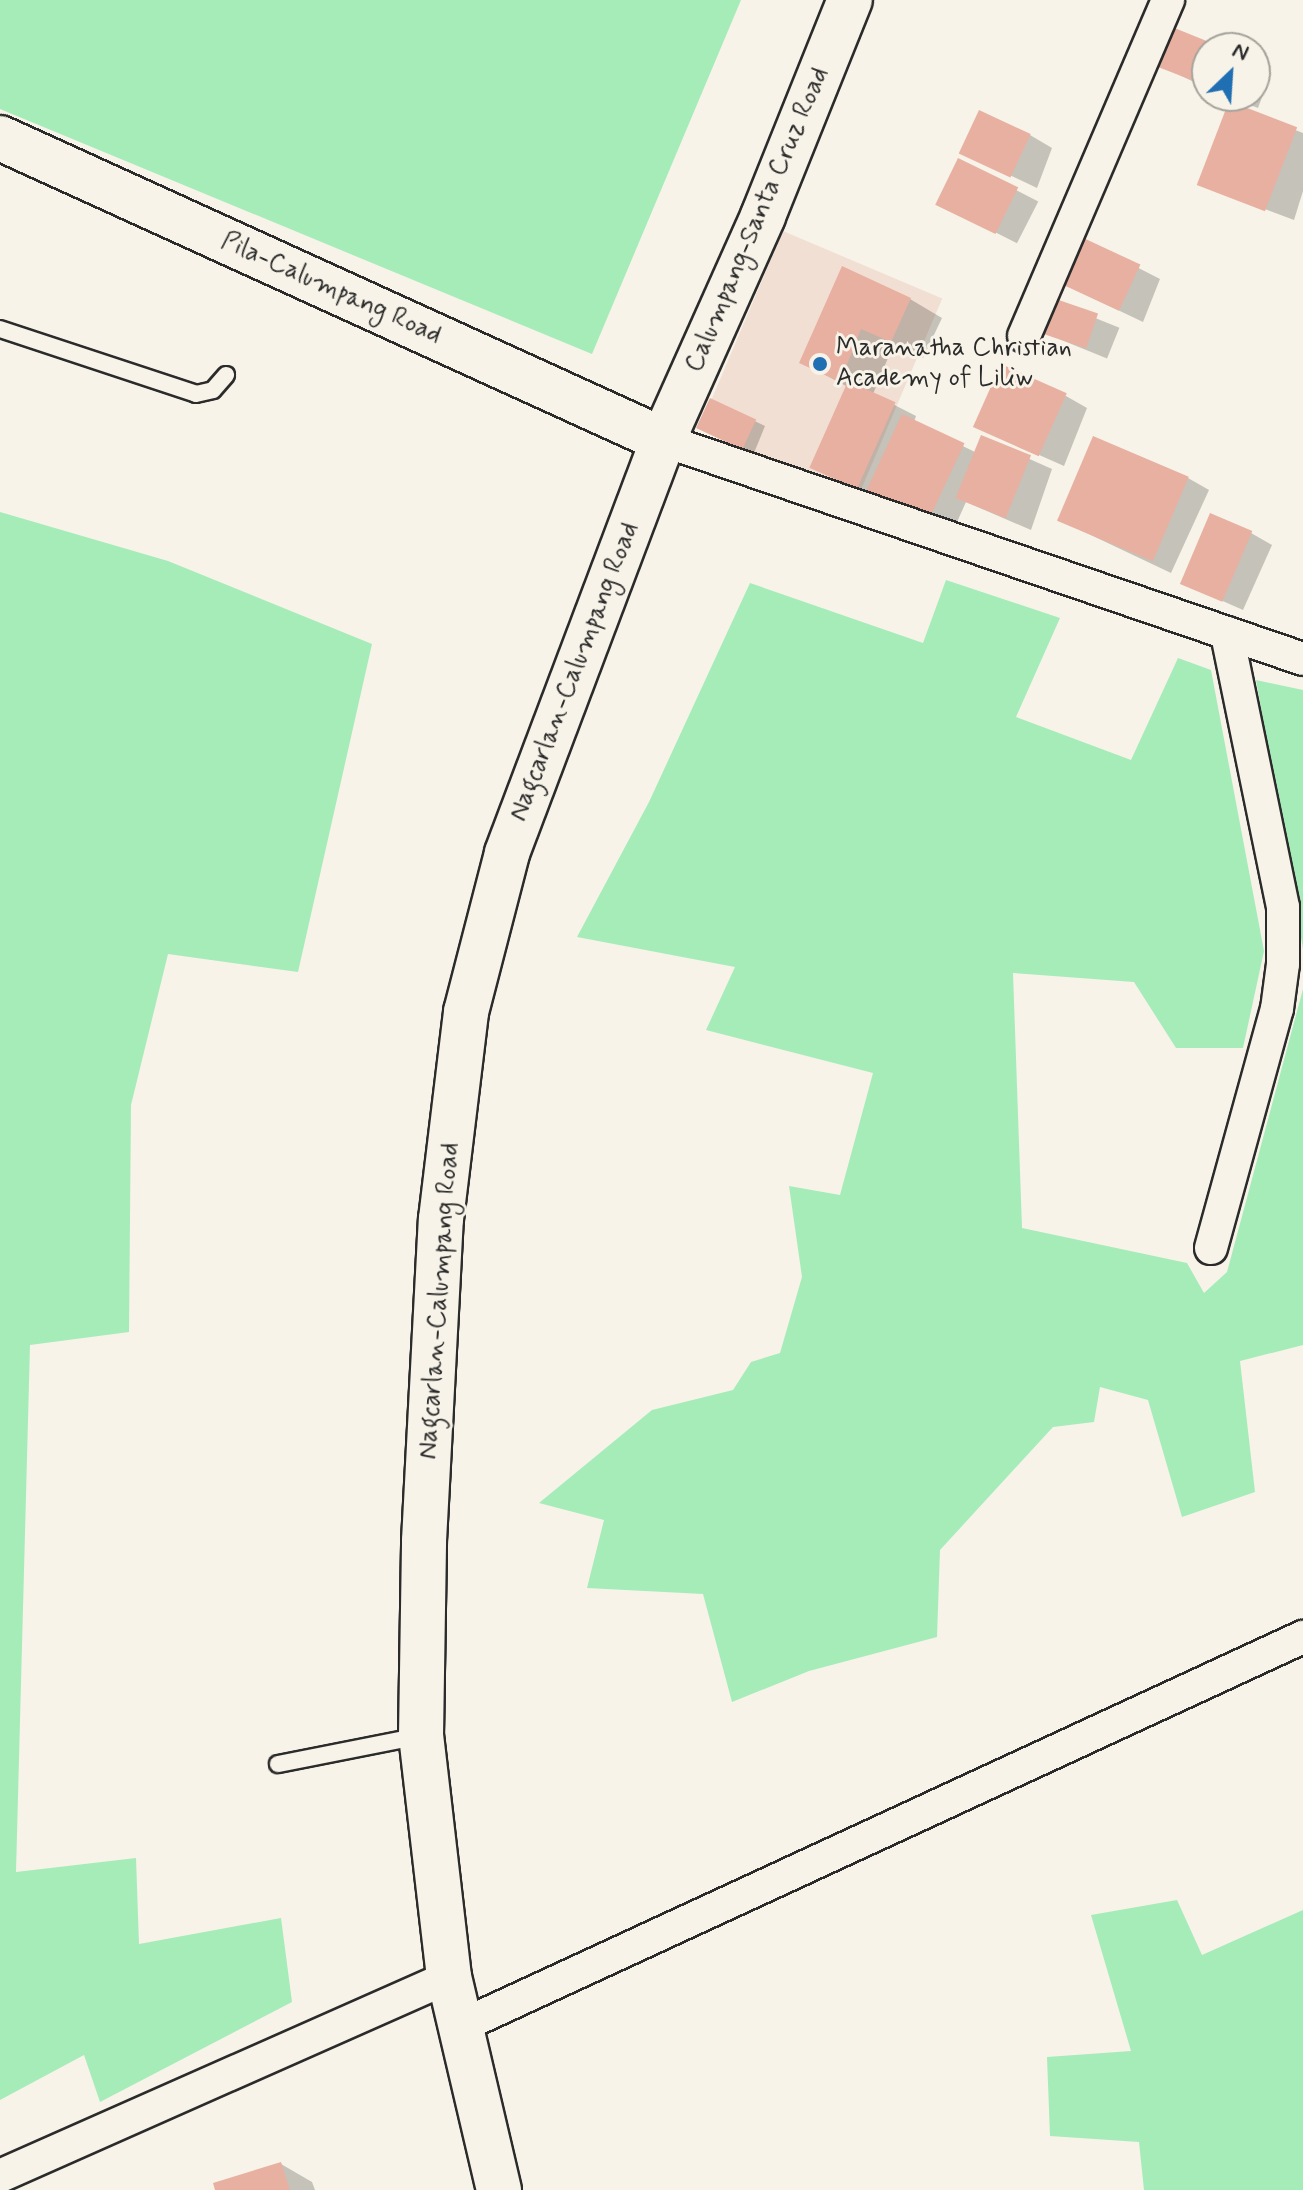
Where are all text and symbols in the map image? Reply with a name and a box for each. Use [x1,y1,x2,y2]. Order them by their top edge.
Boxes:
north arrow [1191,32,1271,112]
text: N [1228,36,1253,68]
street label: Calumpang-Santa Cruz Road [680,64,836,376]
street label: Pila-Calumpang Road [216,226,446,352]
place label: Maranatha Christian Academy of Liliw [836,333,1072,394]
marker: Maranatha Christian Academy of Liliw [811,355,829,373]
street label: Nagcarlan-Calumpang Road [504,518,646,826]
street label: Nagcarlan-Calumpang Road [413,1142,467,1460]

